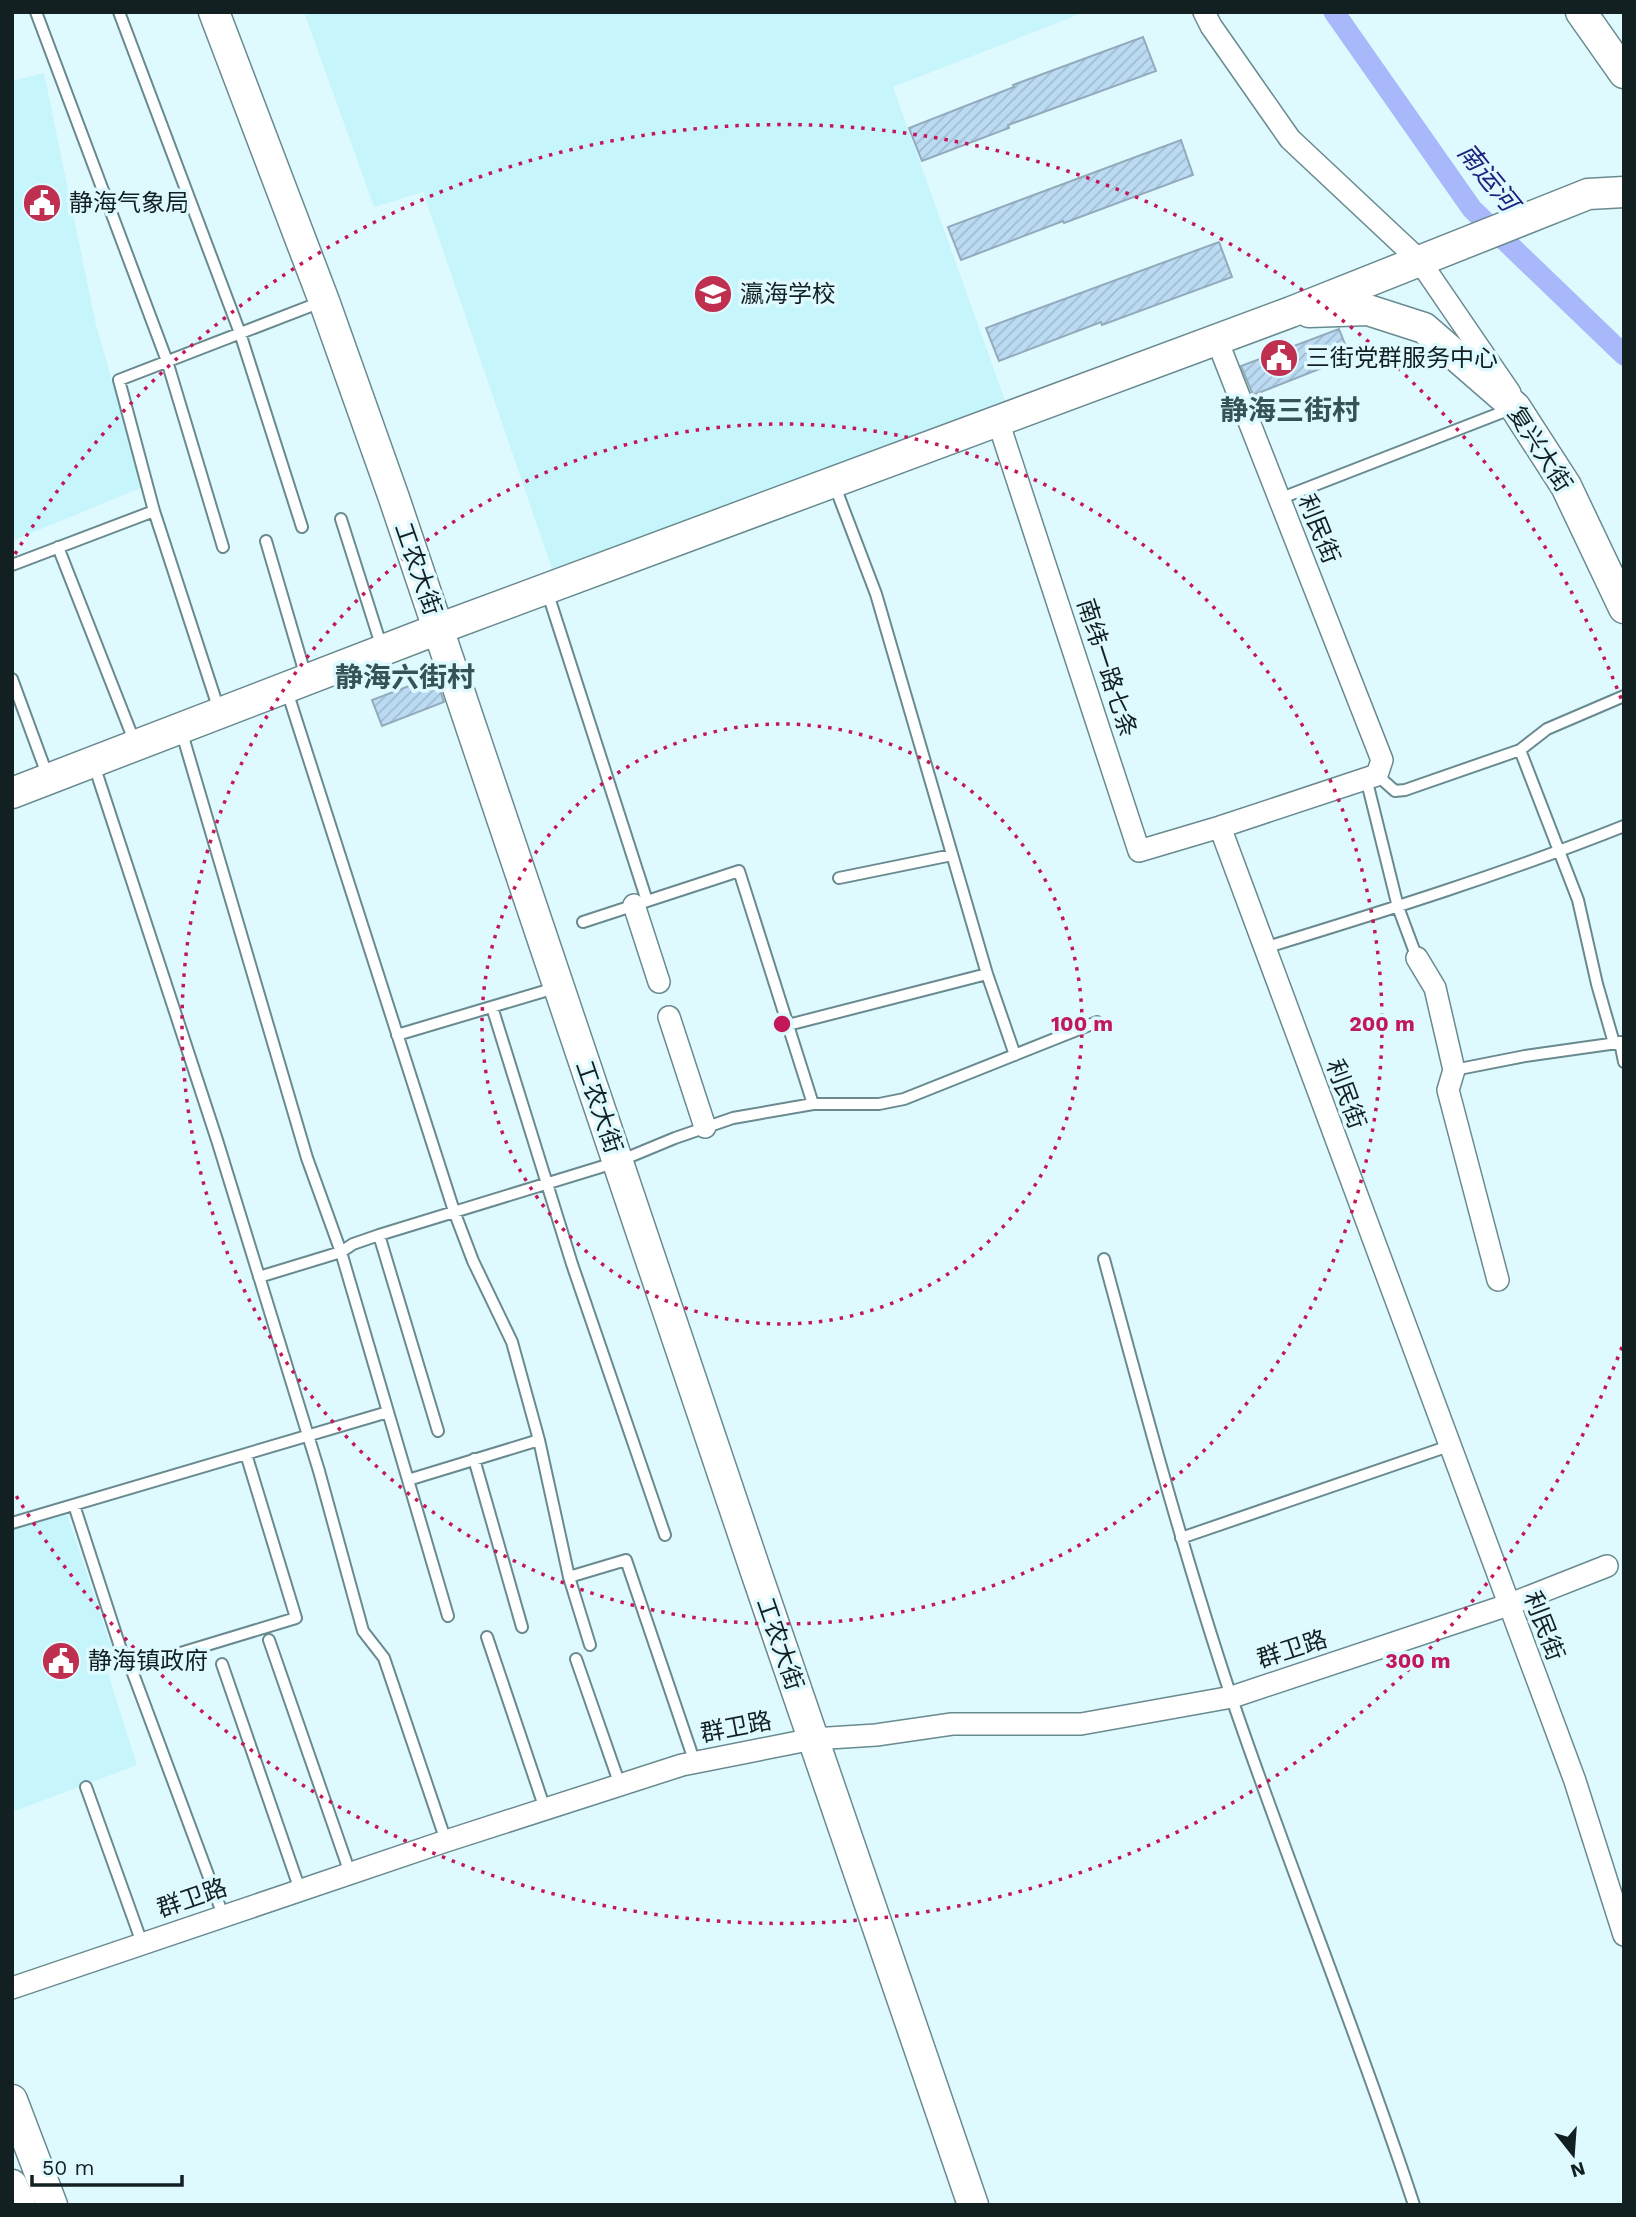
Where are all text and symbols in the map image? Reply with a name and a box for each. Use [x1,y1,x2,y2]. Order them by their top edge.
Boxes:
water label: 南运河 [1452,137,1527,221]
public building icon: 静海气象局 [21,182,63,224]
place label: 静海气象局 [69,189,189,217]
school or university icon: 瀛海学校 [692,273,734,315]
place label: 瀛海学校 [740,280,836,308]
public building icon: 三街党群服务中心 [1258,337,1300,379]
place label: 三街党群服务中心 [1306,344,1498,372]
district label: 静海三街村 [1220,394,1360,427]
street label: 复兴大街 [1502,401,1578,497]
street label: 利民街 [1293,490,1345,568]
street label: 工农大街 [389,519,447,619]
street label: 南纬一路七条 [1071,595,1143,741]
district label: 静海六街村 [335,661,475,694]
text: 100 m [1051,1011,1113,1036]
text: 200 m [1349,1011,1415,1036]
centre of rings [770,1012,794,1036]
street label: 利民街 [1321,1055,1371,1133]
street label: 工农大街 [570,1057,628,1157]
street label: 利民街 [1518,1587,1570,1665]
street label: 工农大街 [751,1594,809,1694]
street label: 群卫路 [1253,1625,1331,1673]
public building icon: 静海镇政府 [40,1640,82,1682]
place label: 静海镇政府 [88,1647,208,1675]
text: 300 m [1385,1648,1451,1673]
street label: 群卫路 [698,1706,774,1748]
street label: 群卫路 [153,1873,231,1923]
north arrow [1538,2119,1608,2189]
scale bar [32,2144,182,2188]
text: 50 m [42,2155,94,2180]
text: N [1568,2157,1588,2183]

